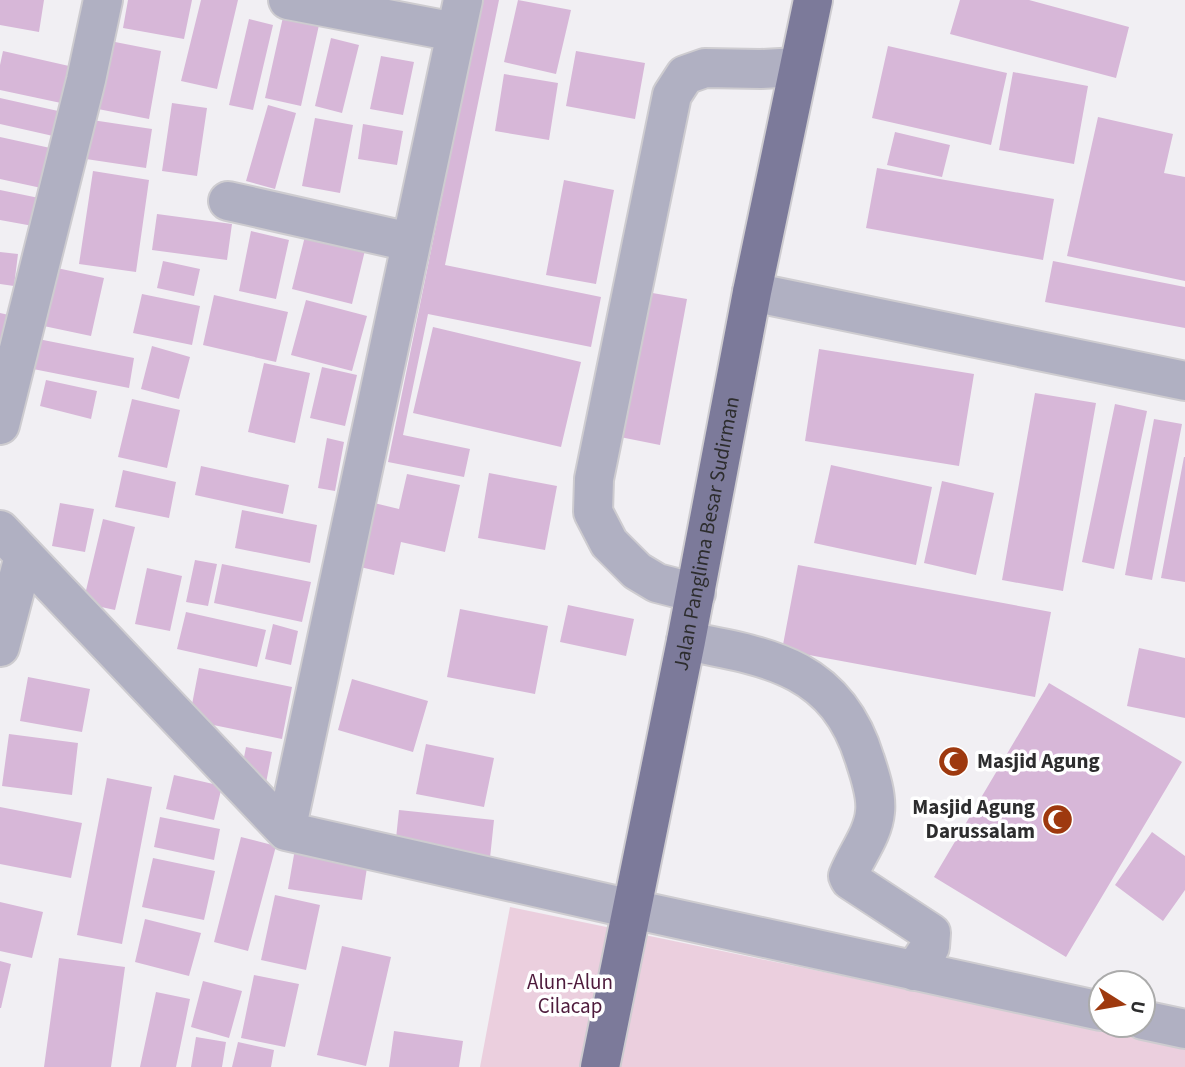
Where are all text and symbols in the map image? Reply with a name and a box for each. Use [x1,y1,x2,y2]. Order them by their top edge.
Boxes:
street label: Jalan Panglima Besar Sudirman [665,394,747,673]
mosque icon: Masjid Agung [937,744,971,778]
place label: Masjid Agung [977,746,1100,776]
place label: Masjid Agung Darussalam [912,792,1035,846]
mosque icon: Masjid Agung Darussalam [1041,802,1075,836]
park label: Alun-Alun Cilacap [527,967,613,1021]
north arrow [1087,969,1157,1039]
text: U [1123,998,1152,1016]

